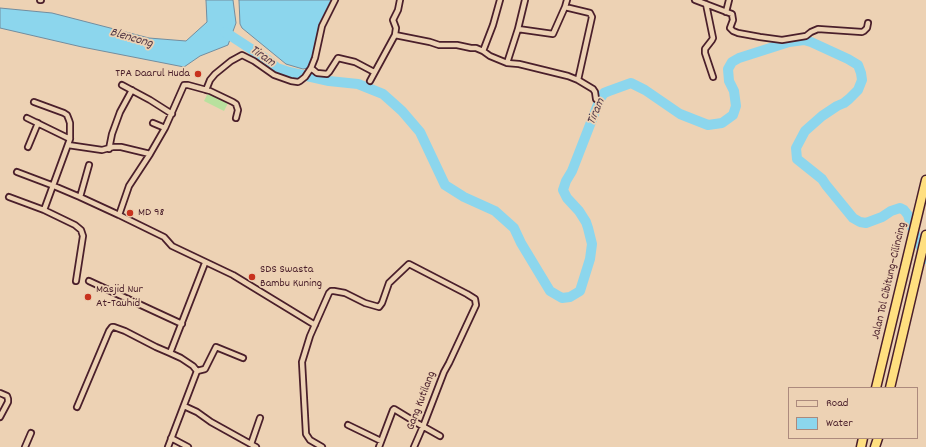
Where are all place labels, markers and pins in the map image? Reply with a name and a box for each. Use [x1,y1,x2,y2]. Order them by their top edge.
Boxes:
place label: TPA Daarul Huda [115,67,190,81]
marker: TPA Daarul Huda [193,69,203,79]
place label: MD 98 [138,206,164,220]
marker: MD 98 [125,208,135,218]
place label: SDS Swasta Bambu Kuning [260,263,322,291]
marker: SDS Swasta Bambu Kuning [247,272,257,282]
place label: Masjid Nur At-Tauhid [96,283,143,311]
marker: Masjid Nur At-Tauhid [83,292,93,302]

